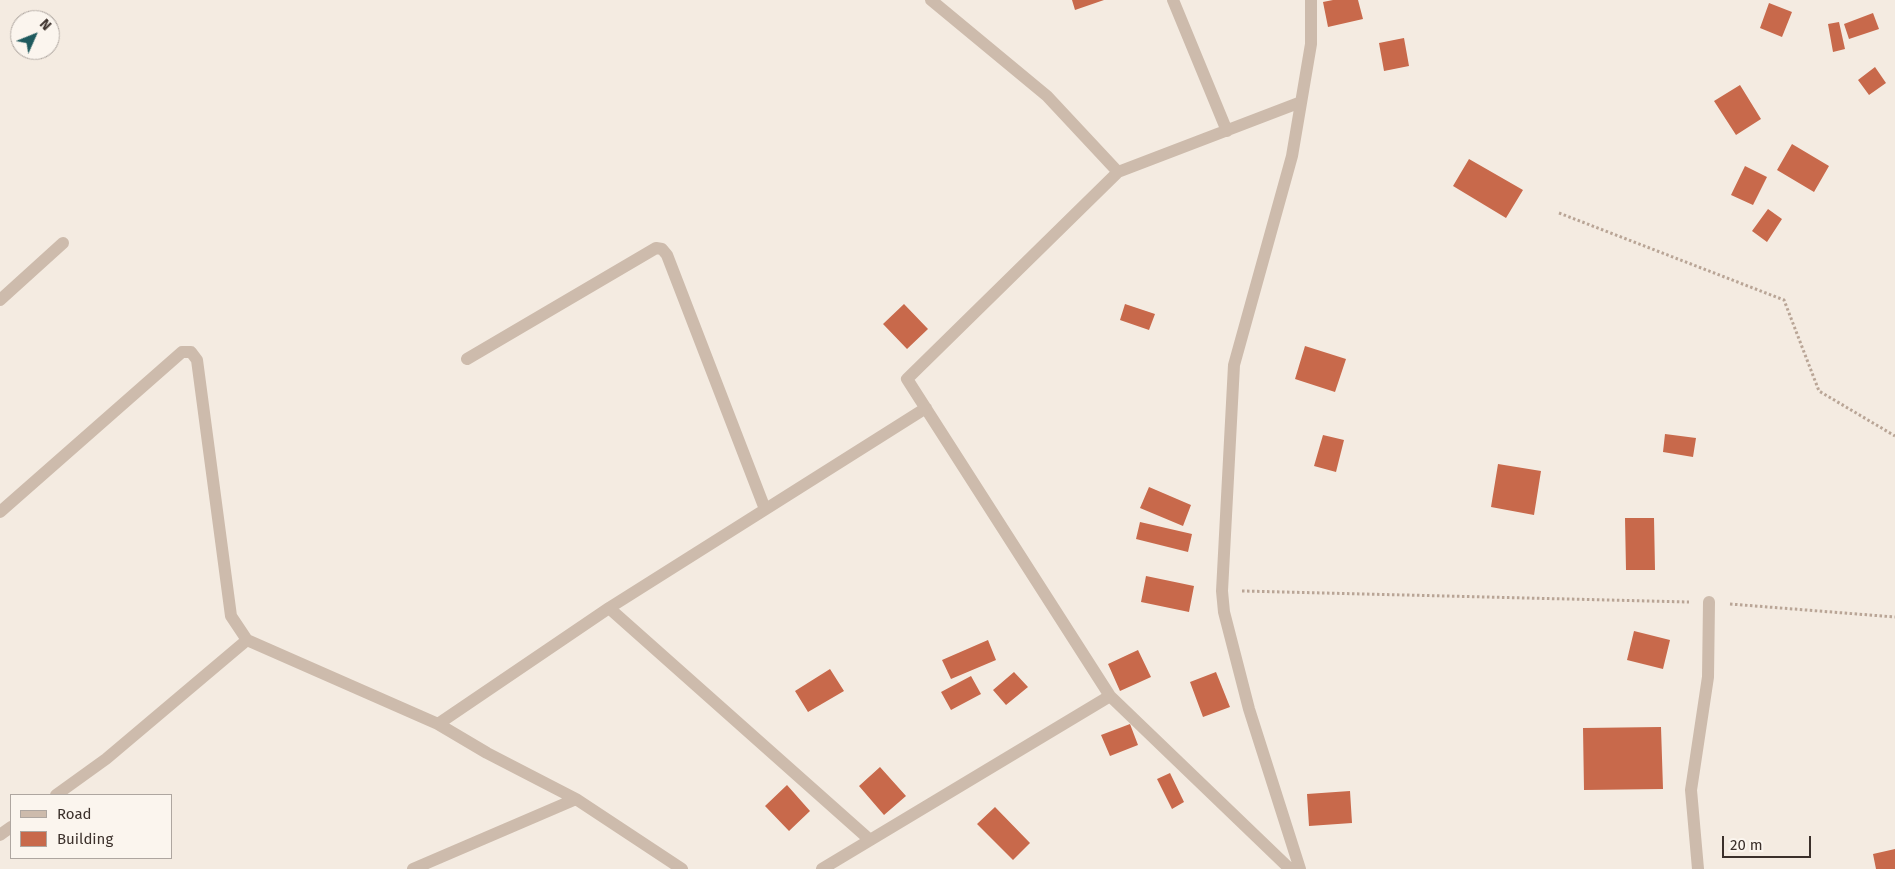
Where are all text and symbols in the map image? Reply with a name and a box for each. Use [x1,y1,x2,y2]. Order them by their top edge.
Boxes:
north arrow [10,10,60,60]
text: N [36,16,55,34]
legend [10,794,172,859]
text: Road [57,805,92,823]
scale bar [1725,826,1814,858]
text: Building [57,830,113,848]
text: 20 m [1730,836,1763,854]

